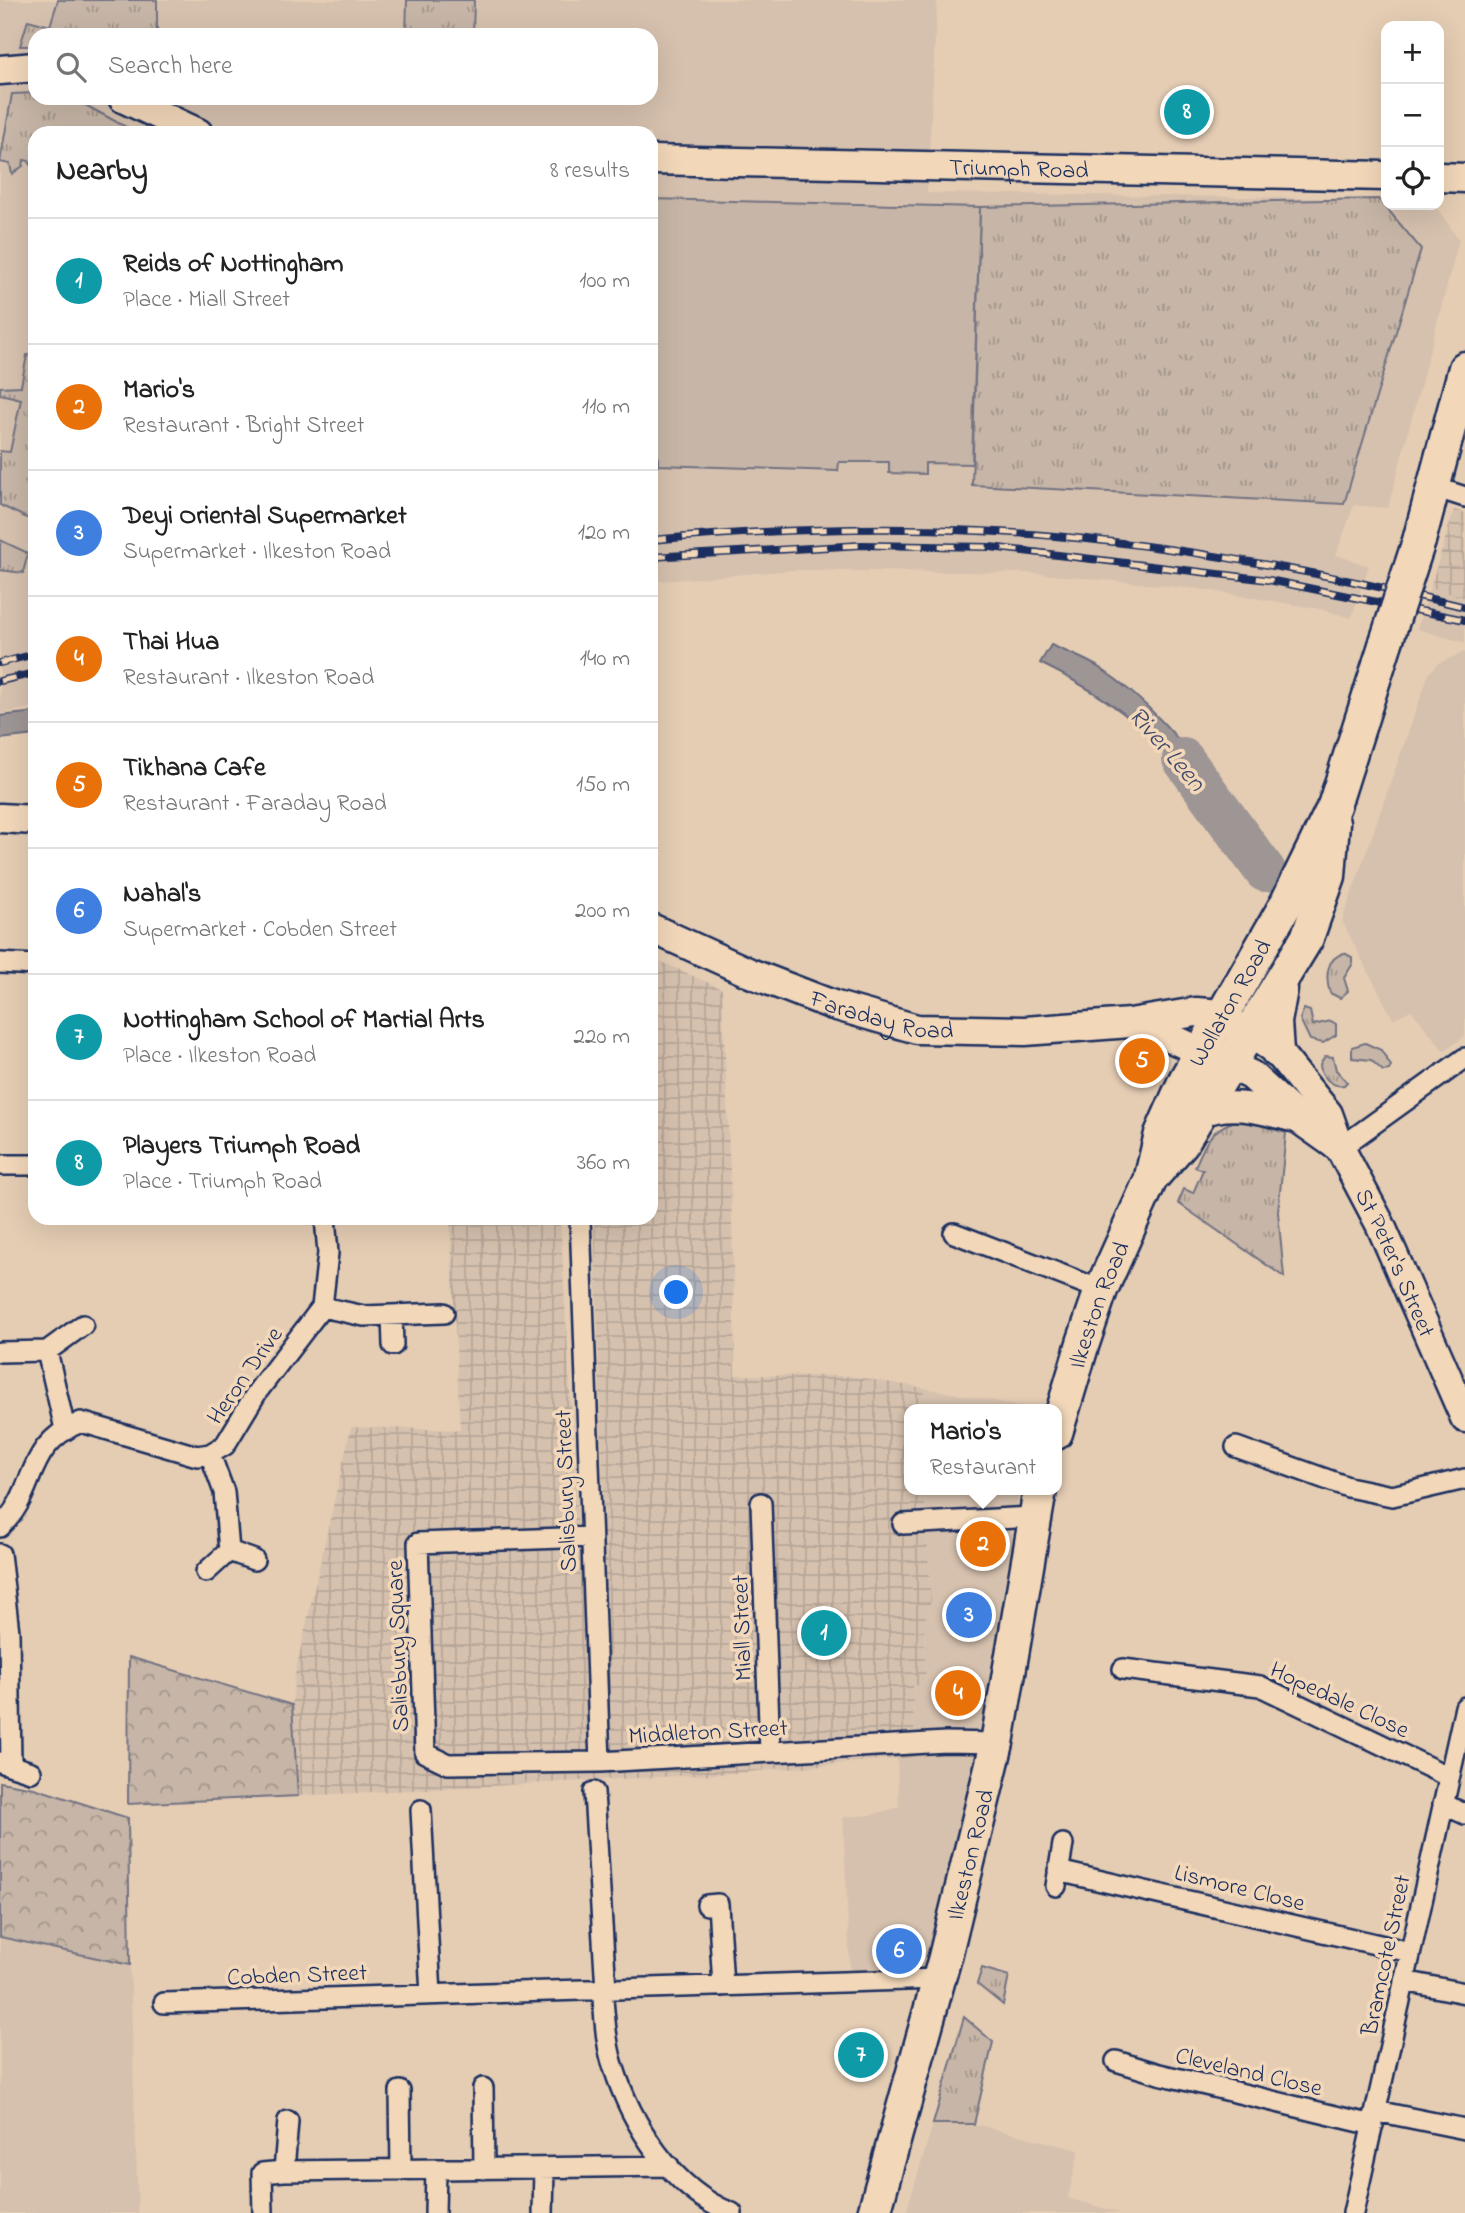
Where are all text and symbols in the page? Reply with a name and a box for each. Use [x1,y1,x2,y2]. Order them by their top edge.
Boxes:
map controls [1381,21,1444,210]
button: + [1381,21,1444,84]
search box [28,28,658,105]
icon: search [52,48,90,86]
text: Search here [108,48,233,86]
button: − [1381,84,1444,147]
pin: 8 [1164,86,1210,138]
button: locate [1381,147,1444,210]
text: Nearby [56,150,148,194]
street label: Triumph Road [949,151,1090,190]
text: 8 results [550,155,630,188]
text: Reids of Nottingham [123,246,343,284]
text: 1 [75,265,83,298]
text: 100 m [579,265,630,298]
text: Place · Miall Street [123,284,290,317]
text: Mario's [123,372,195,410]
text: 2 [73,391,85,424]
text: 110 m [582,391,630,424]
text: Restaurant · Bright Street [123,410,365,443]
text: Deyi Oriental Supermarket [123,498,407,536]
text: 3 [74,517,84,550]
text: 120 m [578,517,630,550]
text: Supermarket · Ilkeston Road [123,536,391,569]
text: Thai Hua [123,624,219,662]
text: 4 [74,643,84,676]
text: 140 m [580,643,630,676]
text: Restaurant · Ilkeston Road [123,662,374,695]
water label: River Leen [1118,699,1214,802]
text: Tikhana Cafe [123,750,266,788]
text: 5 [72,769,86,802]
text: 150 m [576,769,630,802]
text: Restaurant · Faraday Road [123,788,387,821]
text: Nahal's [123,876,201,914]
text: 6 [74,895,84,928]
text: 200 m [575,895,630,928]
text: Supermarket · Cobden Street [123,914,397,947]
street label: Wollaton Road [1181,933,1282,1074]
street label: Faraday Road [803,982,954,1050]
text: Nottingham School of Martial Arts [123,1002,485,1040]
text: 7 [74,1021,84,1054]
text: 220 m [574,1021,630,1054]
pin: 5 [1119,1035,1165,1087]
text: Place · Ilkeston Road [123,1040,316,1073]
text: Players Triumph Road [123,1128,360,1166]
text: 8 [75,1147,83,1180]
text: 360 m [577,1147,630,1180]
text: Place · Triumph Road [123,1166,322,1199]
street label: St Peter's Street [1344,1183,1443,1343]
street label: Ilkeston Road [1061,1236,1141,1374]
your location [659,1275,693,1309]
street label: Heron Drive [199,1320,293,1433]
popup [904,1404,1062,1495]
street label: Salisbury Street [547,1409,589,1573]
text: Mario's [930,1414,1002,1452]
text: Restaurant [930,1452,1036,1485]
pin: 2 [960,1518,1006,1570]
street label: Salisbury Square [379,1559,421,1733]
street label: Miall Street [724,1574,763,1682]
pin: 3 [946,1589,992,1641]
pin: 1 [801,1607,847,1659]
street label: Hopedale Close [1264,1654,1415,1749]
pin: 4 [935,1667,981,1719]
street label: Middleton Street [628,1712,789,1755]
street label: Ilkeston Road [939,1786,1005,1924]
street label: Lismore Close [1170,1856,1309,1923]
street label: Bramcote Street [1353,1872,1422,2040]
pin: 6 [876,1925,922,1977]
street label: Cobden Street [226,1957,368,1996]
pin: 7 [838,2029,884,2081]
street label: Cleveland Close [1172,2040,1326,2107]

